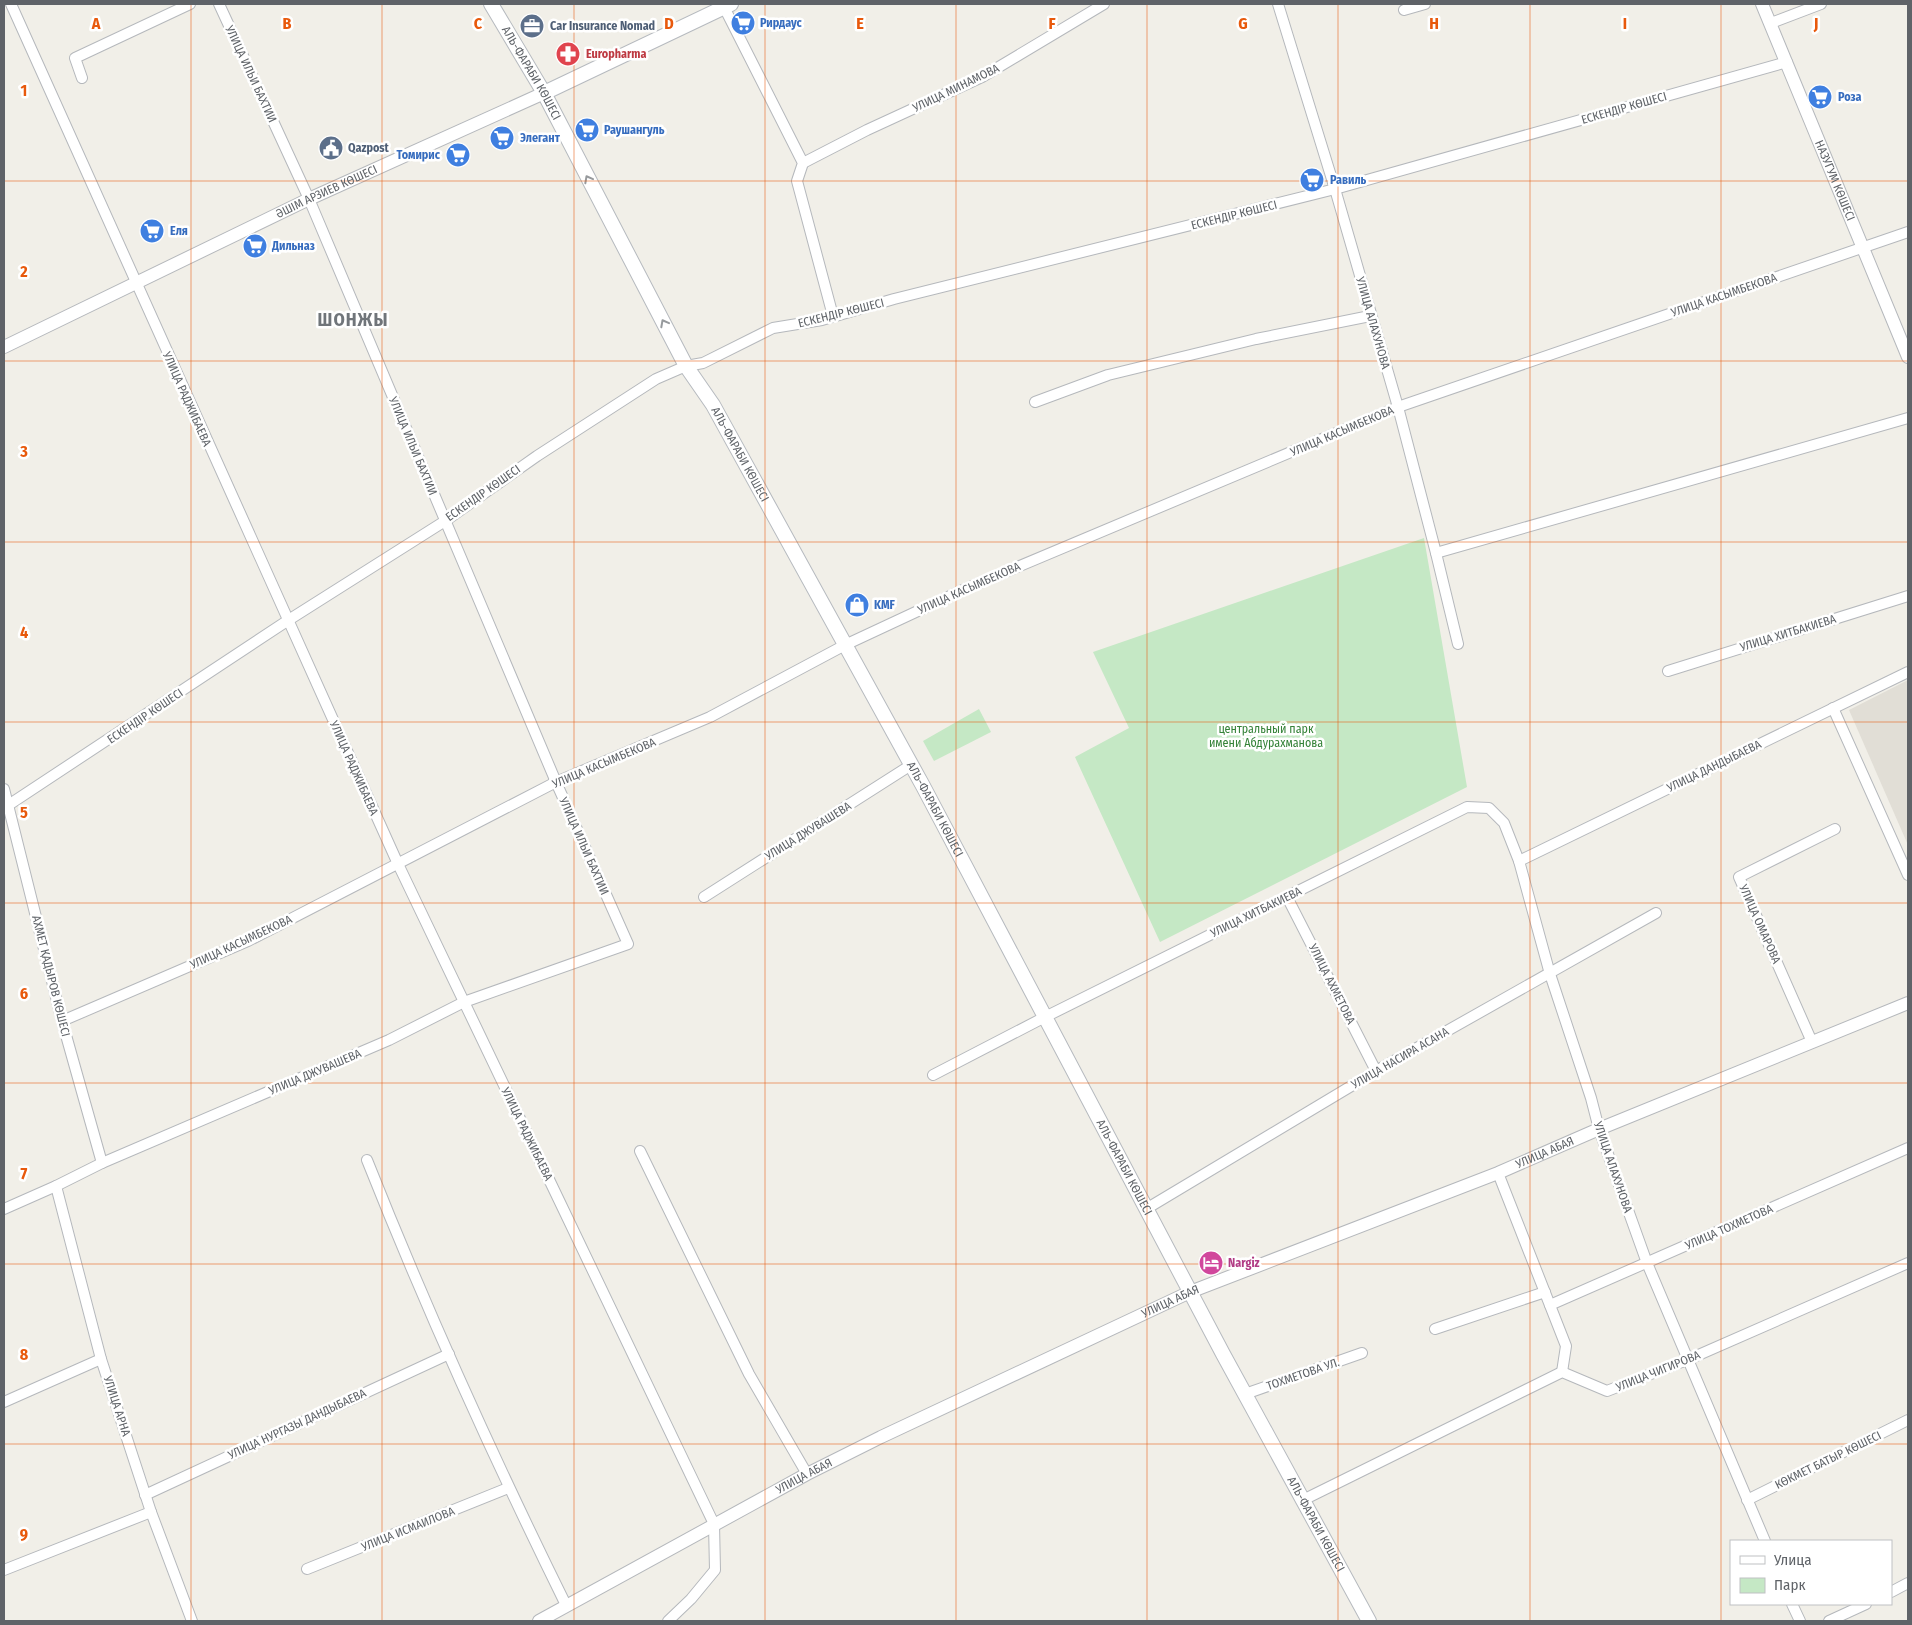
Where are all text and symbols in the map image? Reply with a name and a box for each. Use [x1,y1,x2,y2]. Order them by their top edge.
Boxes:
supermarket icon: Рирдаус [730,10,756,36]
office icon: Car Insurance Nomad [519,13,545,39]
text: A [91,14,101,33]
text: B [283,14,292,33]
text: C [474,14,483,33]
text: D [664,14,674,33]
text: E [856,14,864,33]
text: F [1048,14,1056,33]
text: G [1238,14,1248,33]
text: H [1429,14,1439,33]
text: I [1623,14,1627,33]
text: J [1813,14,1818,33]
place label: Рирдаус [760,16,803,30]
place label: Car Insurance Nomad [550,19,655,33]
street label: УЛИЦА ИЛЬИ БАХТИИ [222,22,280,125]
street label: АЛЬ-ФАРАБИ КӨШЕСІ [499,24,564,122]
pharmacy icon: Europharma [555,41,581,67]
place label: Europharma [586,47,647,61]
street label: УЛИЦА МИНАМОВА [910,61,1002,115]
text: 1 [21,81,27,100]
supermarket icon: Роза [1807,84,1833,110]
street label: ЕСКЕНДІР КӨШЕСІ [1580,89,1668,127]
place label: Роза [1838,90,1862,104]
supermarket icon: Раушангуль [574,117,600,143]
place label: Раушангуль [604,123,665,137]
supermarket icon: Элегант [489,125,515,151]
place label: Элегант [520,131,561,145]
public building icon: Qazpost [318,135,344,161]
street label: НАЗУГУМ КӨШЕСІ [1812,138,1858,223]
place label: Qazpost [348,141,390,155]
supermarket icon: Томирис [445,142,471,168]
place label: Томирис [396,148,441,162]
street label: ӘШІМ АРЗИЕВ КӨШЕСІ [274,162,379,221]
supermarket icon: Равиль [1299,167,1325,193]
place label: Равиль [1330,173,1367,187]
one-way arrow [584,175,594,184]
street label: ЕСКЕНДІР КӨШЕСІ [1190,198,1278,232]
supermarket icon: Еля [139,218,165,244]
place label: Еля [170,224,188,238]
supermarket icon: Дильназ [242,233,268,259]
place label: Дильназ [271,239,316,253]
text: 2 [19,262,28,281]
street label: УЛИЦА КАСЫМБЕКОВА [1668,270,1779,320]
street label: УЛИЦА АЛАХУНОВА [1353,274,1393,371]
street label: ЕСКЕНДІР КӨШЕСІ [797,296,885,330]
district label: ШОНЖЫ [318,309,388,331]
one-way arrow [660,319,670,328]
street label: УЛИЦА РАДЖИБАЕВА [159,349,214,449]
street label: УЛИЦА ИЛЬИ БАХТИИ [386,394,440,497]
street label: УЛИЦА КАСЫМБЕКОВА [1287,403,1396,460]
street label: АЛЬ-ФАРАБИ КӨШЕСІ [708,405,772,504]
text: 3 [19,442,28,461]
street label: ЕСКЕНДІР КӨШЕСІ [443,462,523,524]
street label: УЛИЦА КАСЫМБЕКОВА [915,559,1023,617]
shop icon: KMF [844,592,870,618]
place label: KMF [874,598,896,612]
street label: УЛИЦА ХИТБАКИЕВА [1737,612,1838,655]
text: 4 [20,623,28,642]
street label: ЕСКЕНДІР КӨШЕСІ [105,686,185,746]
street label: УЛИЦА РАДЖИБАЕВА [326,718,381,818]
park label: центральный парк имени Абдурахманова [1209,722,1323,750]
street label: УЛИЦА КАСЫМБЕКОВА [549,735,658,792]
street label: УЛИЦА ДАНДЫБАЕВА [1664,737,1764,795]
street label: АЛЬ-ФАРАБИ КӨШЕСІ [904,759,966,859]
street label: УЛИЦА ИЛЬИ БАХТИИ [556,794,612,897]
street label: УЛИЦА ДЖУВАШЕВА [762,799,854,864]
text: 5 [20,803,28,822]
street label: УЛИЦА ОМАРОВА [1736,881,1784,966]
street label: УЛИЦА ХИТБАКИЕВА [1207,884,1304,941]
street label: УЛИЦА КАСЫМБЕКОВА [187,912,295,972]
street label: АХМЕТ ҚАДЫРОВ КӨШЕСІ [29,914,73,1038]
street label: УЛИЦА АХМЕТОВА [1305,941,1359,1027]
text: 6 [20,984,28,1003]
street label: УЛИЦА НАСИРА АСАНА [1348,1024,1452,1092]
street label: УЛИЦА ДЖУВАШЕВА [266,1046,364,1098]
street label: УЛИЦА РАДЖИБАЕВА [498,1084,556,1184]
street label: АЛЬ-ФАРАБИ КӨШЕСІ [1093,1117,1155,1217]
street label: УЛИЦА АЛАХУНОВА [1591,1119,1635,1215]
street label: УЛИЦА АБАЯ [1513,1134,1576,1172]
text: 7 [21,1164,28,1183]
street label: УЛИЦА ТОХМЕТОВА [1682,1201,1776,1253]
hotel icon: Nargiz [1198,1250,1224,1276]
place label: Nargiz [1228,1256,1260,1270]
street label: УЛИЦА АБАЯ [1139,1282,1201,1321]
text: 8 [20,1345,29,1364]
street label: УЛИЦА ЧИГИРОВА [1613,1347,1703,1395]
street label: ТОХМЕТОВА УЛ. [1265,1355,1342,1393]
street label: УЛИЦА АРНА [100,1373,134,1439]
street label: УЛИЦА НУРГАЗЫ ДАНДЫБАЕВА [225,1386,369,1463]
street label: КӨКМЕТ БАТЫР КӨШЕСІ [1773,1428,1883,1492]
street label: УЛИЦА АБАЯ [772,1456,834,1497]
street label: АЛЬ-ФАРАБИ КӨШЕСІ [1284,1474,1348,1574]
street label: УЛИЦА ИСМАИЛОВА [358,1504,457,1554]
text: 9 [20,1525,28,1544]
legend [1730,1540,1892,1605]
text: Улица [1773,1551,1812,1569]
text: Парк [1774,1576,1805,1594]

